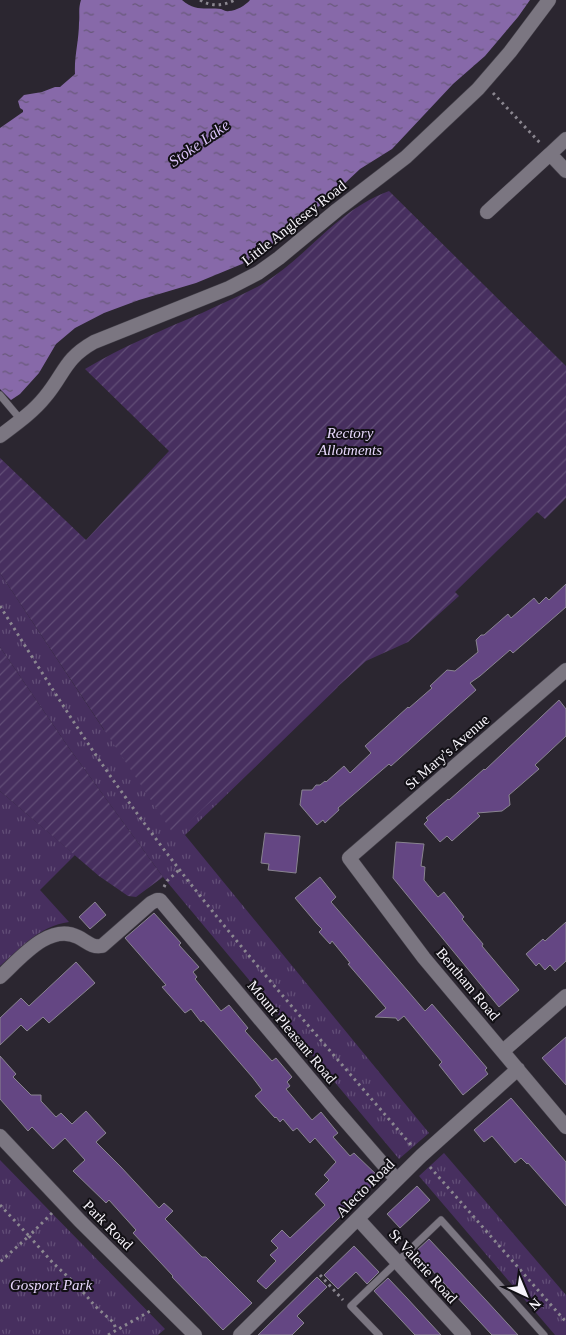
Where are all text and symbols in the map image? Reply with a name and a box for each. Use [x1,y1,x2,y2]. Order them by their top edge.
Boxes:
water label: Stoke Lake [166,116,232,170]
street label: Little Anglesey Road [239,177,350,269]
park label: Rectory Allotments [317,425,382,458]
street label: St Mary's Avenue [402,711,492,793]
street label: Bentham Road [433,945,503,1024]
street label: Mount Pleasant Road [244,977,340,1087]
street label: Alecto Road [333,1155,398,1220]
street label: Park Road [80,1197,136,1253]
street label: St Valerie Road [386,1226,461,1307]
north arrow [501,1270,551,1320]
park label: Gosport Park [10,1277,92,1293]
text: N [526,1295,544,1313]

